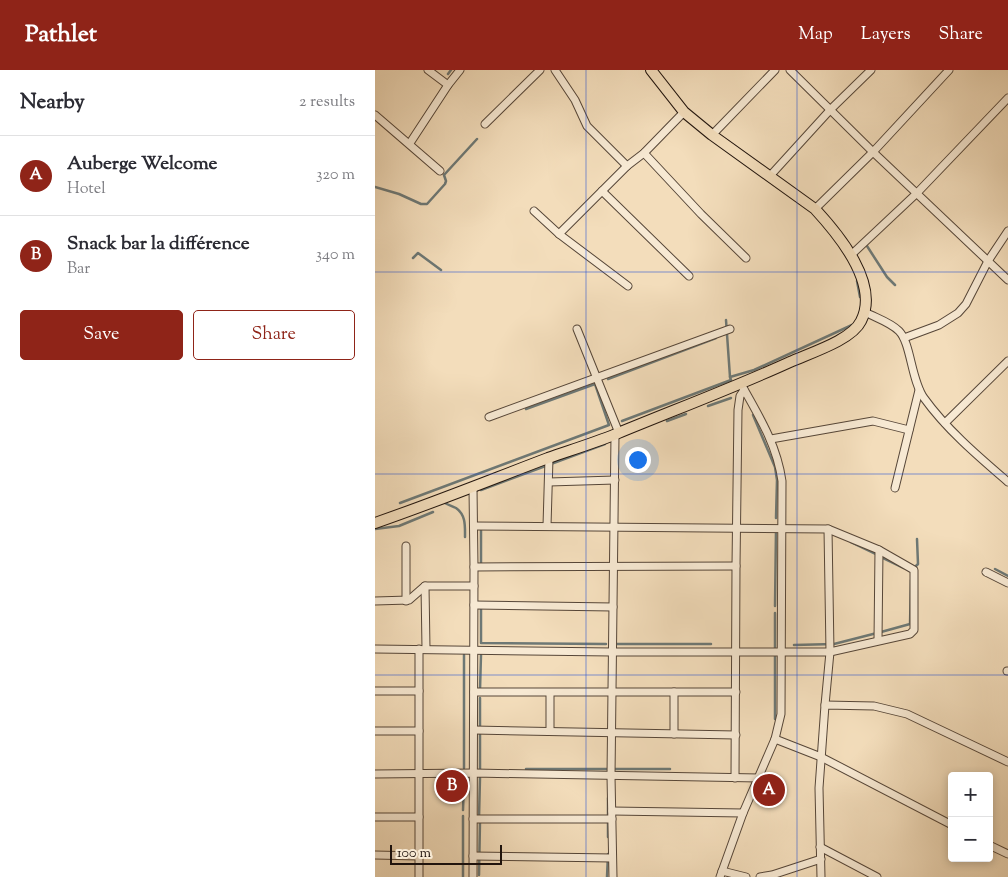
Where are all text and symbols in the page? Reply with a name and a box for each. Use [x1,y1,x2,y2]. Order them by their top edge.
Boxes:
text: Pathlet [25,18,97,52]
text: Map [798,22,833,48]
text: Layers [861,22,911,48]
text: Share [939,22,983,48]
text: Nearby [20,88,85,118]
text: 2 results [299,91,355,114]
text: Auberge Welcome [67,151,217,178]
text: A [30,164,43,187]
text: 320 m [316,164,355,187]
text: Hotel [67,178,106,201]
text: Snack bar la différence [67,231,250,258]
text: B [31,244,41,267]
text: 340 m [316,244,355,267]
text: Bar [67,258,90,281]
button: Save [20,310,183,360]
button: Share [193,310,355,360]
your location [625,447,651,473]
pin: B [436,767,468,805]
pin: A [753,771,785,809]
map controls [948,772,993,862]
button: + [948,772,993,817]
button: − [948,817,993,862]
scale bar [390,842,503,865]
text: 100 m [397,844,431,864]

